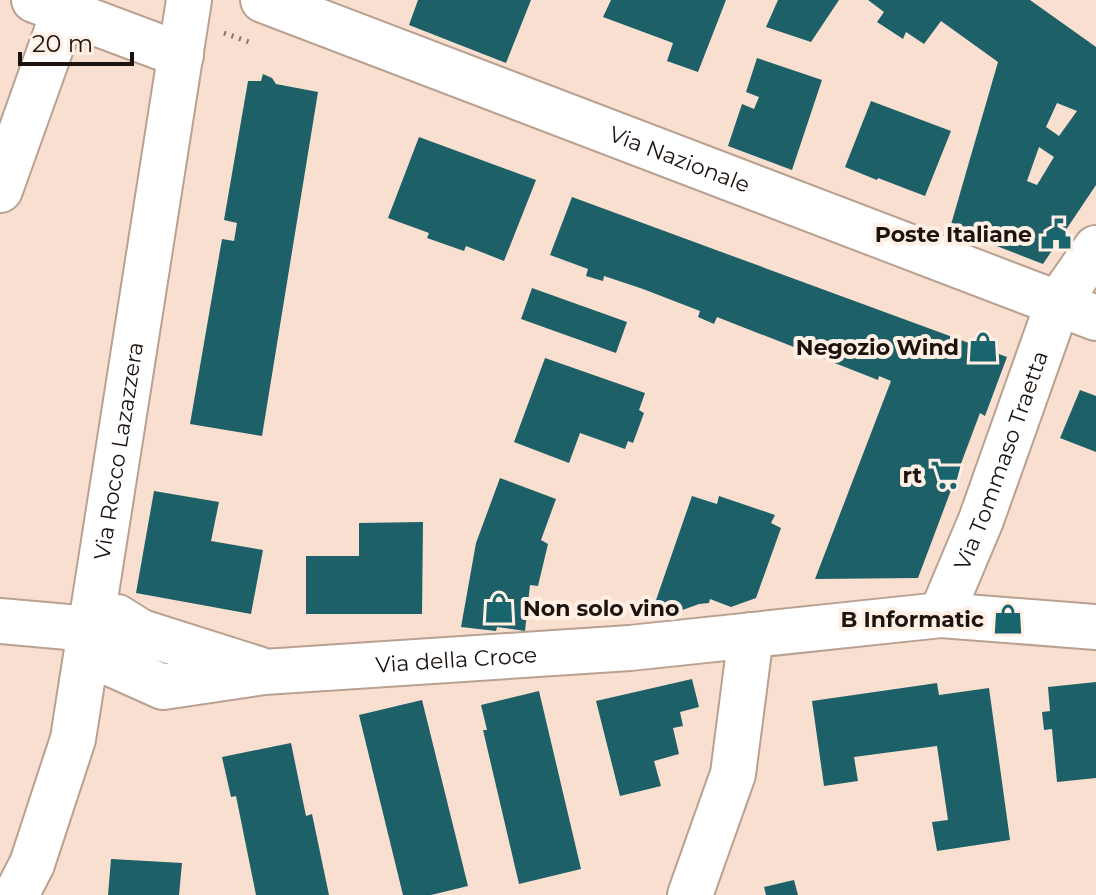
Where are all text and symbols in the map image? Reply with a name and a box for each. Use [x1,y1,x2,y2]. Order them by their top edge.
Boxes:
scale bar [20,16,132,66]
text: 20 m [32,29,93,58]
street label: Via Nazionale [605,120,754,198]
public building icon: Poste Italiane [1039,217,1073,251]
place label: Poste Italiane [875,221,1032,248]
shop icon: Negozio Wind [966,330,1000,364]
place label: Negozio Wind [796,334,959,361]
street label: Via Rocco Lazazzera [88,340,149,562]
street label: Via Tommaso Traetta [948,347,1053,574]
supermarket icon: rt [929,458,963,492]
place label: rt [903,462,922,489]
shop icon: Non solo vino [482,591,516,625]
place label: Non solo vino [523,595,679,622]
shop icon: B Informatic [991,602,1025,636]
place label: B Informatic [841,606,984,633]
street label: Via della Croce [375,641,538,678]

